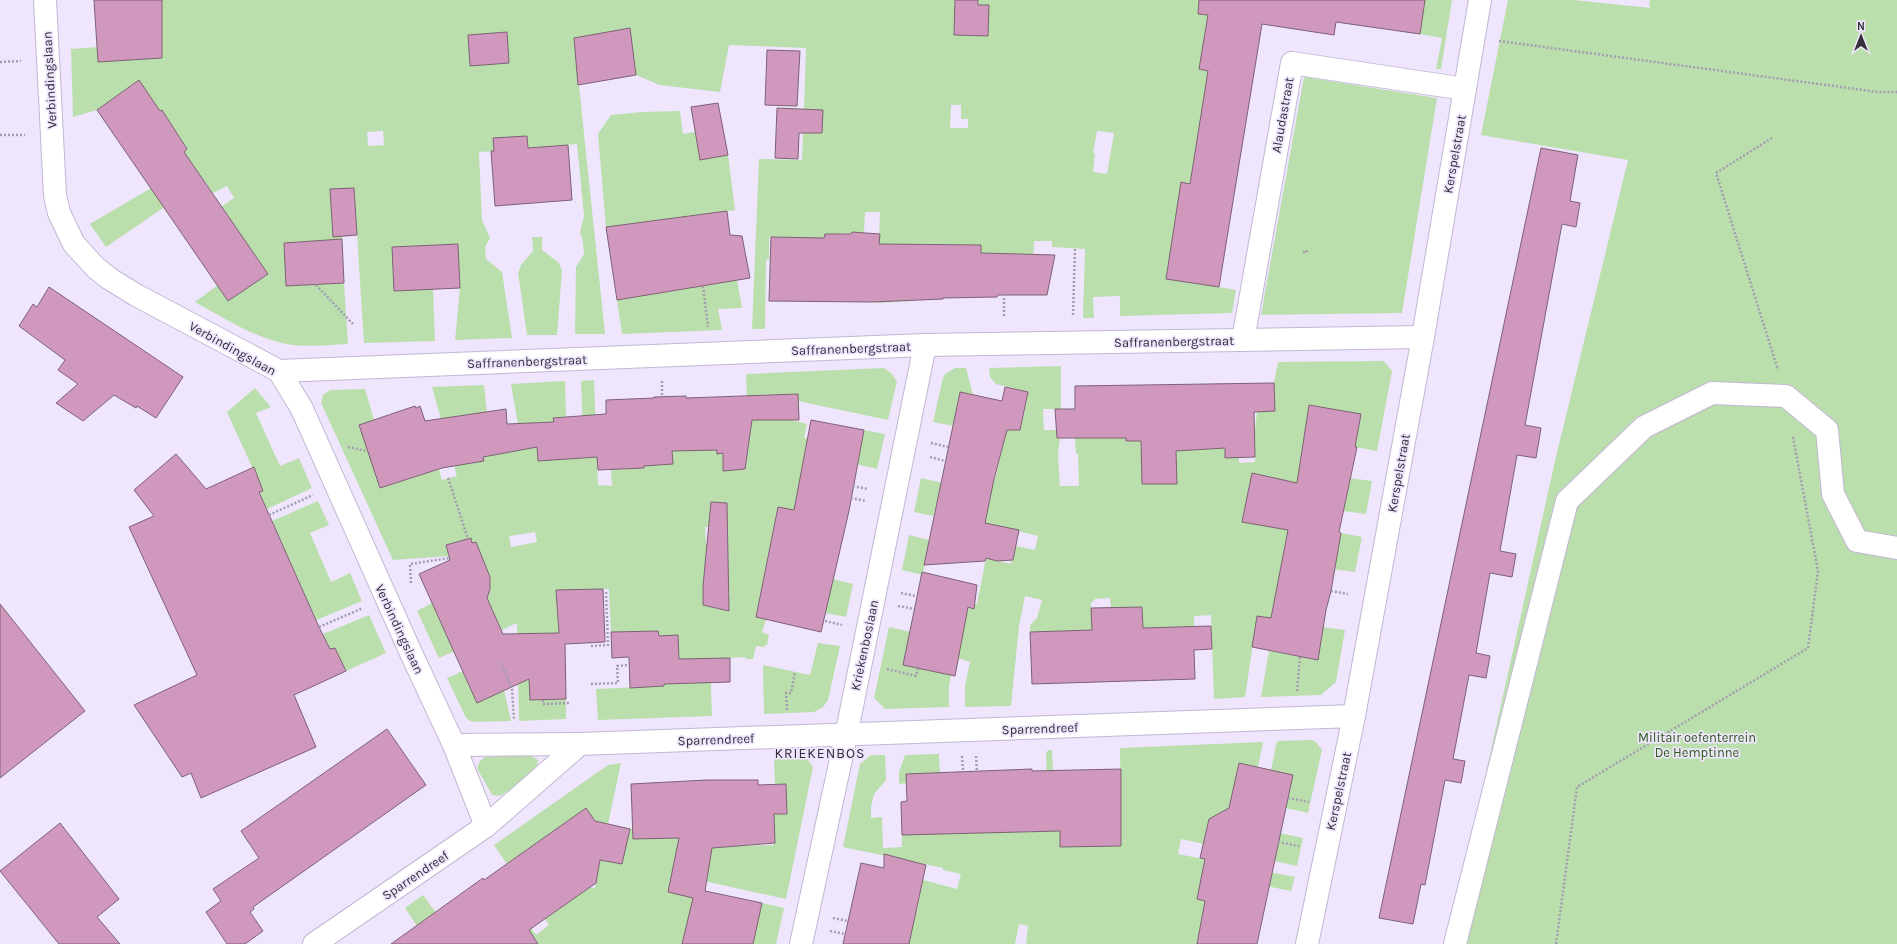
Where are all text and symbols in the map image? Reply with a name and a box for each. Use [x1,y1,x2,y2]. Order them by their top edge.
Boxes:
north arrow [1841,16,1881,56]
text: N [1857,20,1865,33]
street label: Verbindingslaan [39,31,60,129]
street label: Alaudastraat [1268,76,1297,154]
street label: Kerspelstraat [1440,113,1469,195]
street label: Verbindingslaan [187,318,279,379]
street label: Saffranenbergstraat [1114,333,1234,350]
street label: Saffranenbergstraat [791,339,911,358]
street label: Saffranenbergstraat [467,352,587,371]
street label: Kerspelstraat [1384,432,1413,514]
street label: Verbindingslaan [372,582,427,676]
street label: Kriekenboslaan [848,598,881,692]
street label: Sparrendreef [1001,720,1079,737]
park label: Militair oefenterrein De Hemptinne [1638,730,1756,760]
street label: Sparrendreef [677,731,755,748]
district label: KRIEKENBOS [774,745,866,762]
street label: Kerspelstraat [1323,750,1354,832]
street label: Sparrendreef [379,847,452,903]

